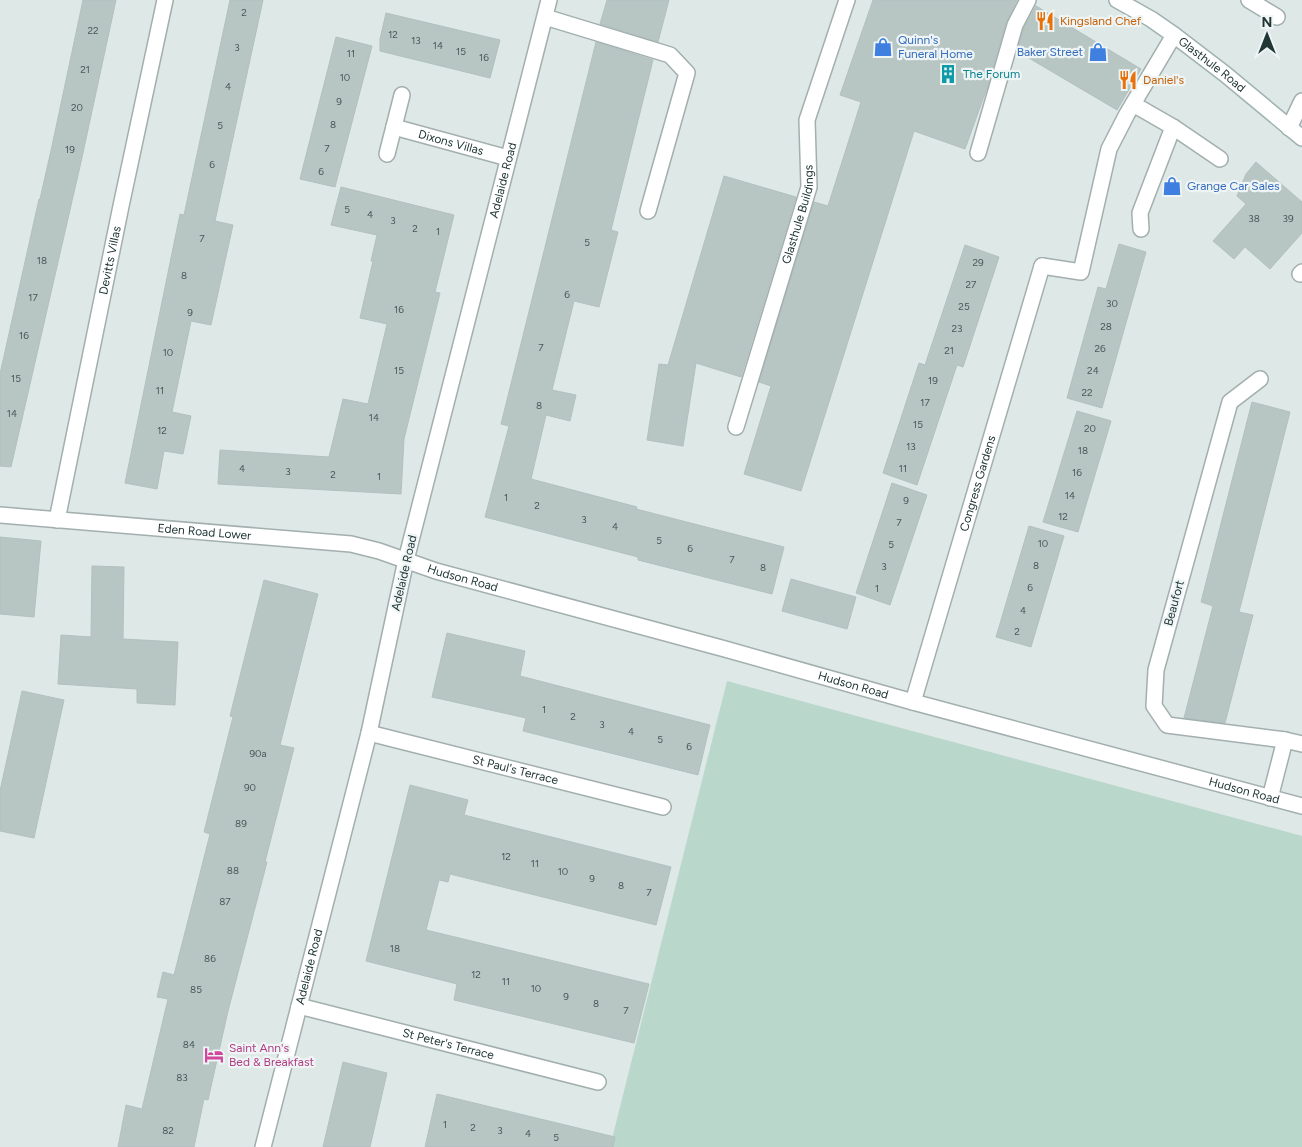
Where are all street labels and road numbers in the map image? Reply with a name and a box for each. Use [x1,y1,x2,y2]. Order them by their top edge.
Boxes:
street label: Glasthule Road [1176,34,1248,95]
street label: Dixons Villas [417,127,486,158]
street label: Adelaide Road [487,141,519,219]
street label: Glasthule Buildings [779,164,816,266]
street label: Devitts Villas [96,224,124,296]
street label: Congress Gardens [957,433,999,533]
street label: Eden Road Lower [157,521,252,543]
street label: Adelaide Road [388,534,420,612]
street label: Hudson Road [425,561,499,594]
street label: Beaufort [1161,578,1187,627]
street label: Hudson Road [816,669,890,702]
street label: St Paul's Terrace [471,752,560,787]
street label: Hudson Road [1207,774,1281,807]
street label: Adelaide Road [293,928,326,1006]
street label: St Peter's Terrace [401,1026,496,1062]

